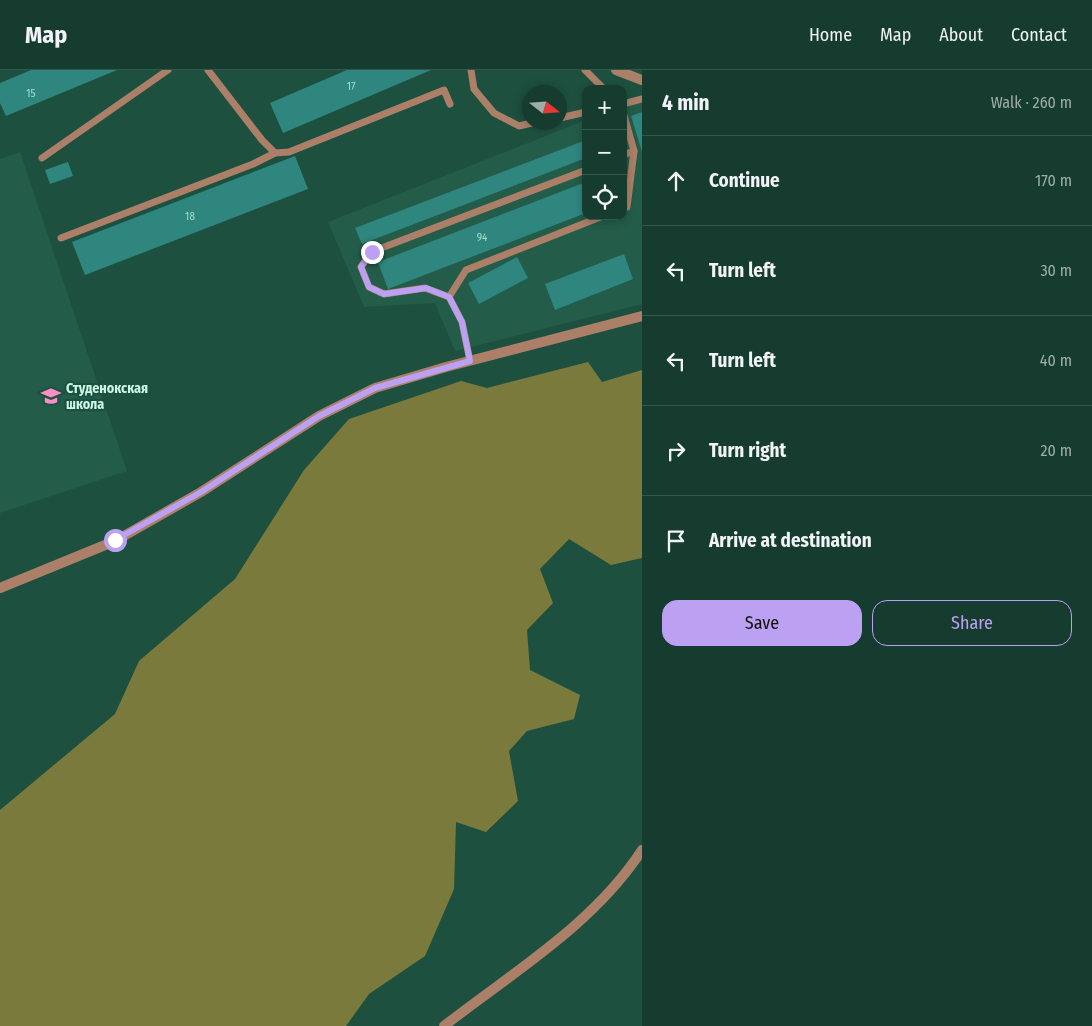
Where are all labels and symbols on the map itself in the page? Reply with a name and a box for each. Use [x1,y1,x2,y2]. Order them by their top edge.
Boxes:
house number: 17 [347,80,356,93]
north arrow [522,85,567,130]
house number: 15 [26,87,36,100]
house number: 18 [185,210,195,223]
house number: 94 [477,231,488,244]
route end [361,241,384,264]
place label: Студенокская школа [66,380,148,413]
school or university icon: Студенокская школа [40,385,62,407]
route start [104,529,127,552]

